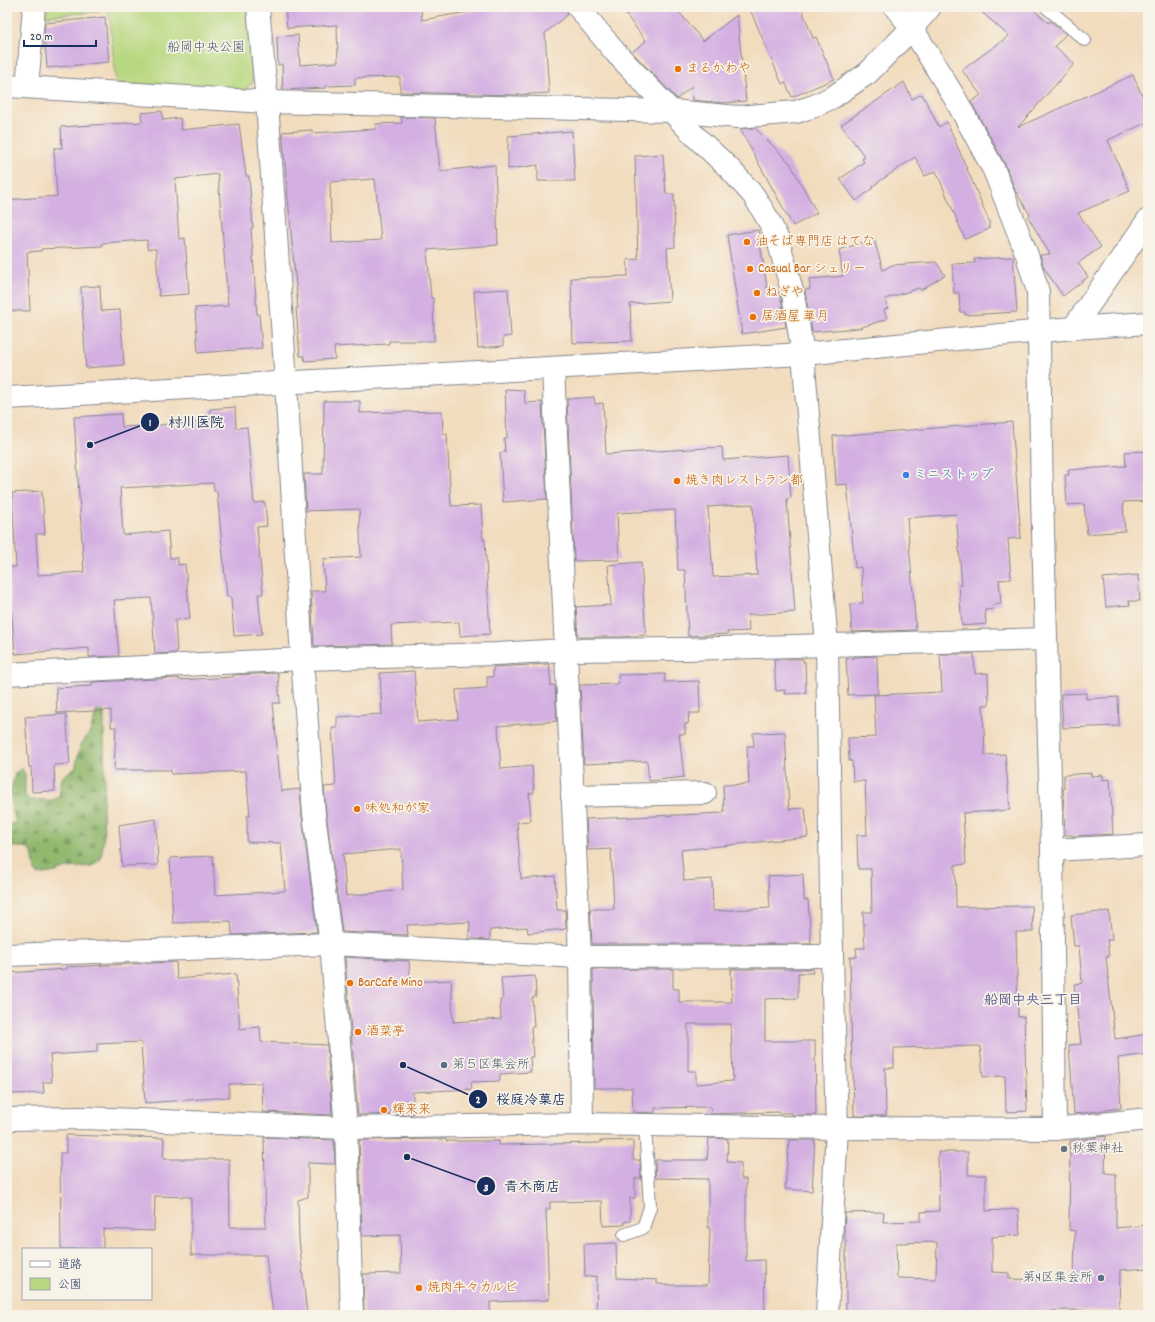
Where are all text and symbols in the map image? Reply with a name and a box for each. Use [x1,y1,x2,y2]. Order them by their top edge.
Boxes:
scale bar [24,22,96,48]
text: 20 m [30,29,53,46]
park label: 船岡中央公園 [167,39,245,58]
place label: まるかわや [686,60,751,79]
marker: まるかわや [673,64,683,74]
place label: 油そば専門店 はてな [755,233,875,252]
marker: 油そば専門店 はてな [742,237,752,247]
place label: Casual Bar シェリー [758,260,866,279]
marker: Casual Bar シェリー [745,264,755,274]
place label: ねぎや [765,284,804,303]
marker: ねぎや [752,288,762,298]
place label: 居酒屋 華月 [761,308,829,327]
marker: 居酒屋 華月 [748,312,758,322]
callout: 村川医院 [140,409,232,435]
text: 村川医院 [168,414,224,434]
text: 1 [149,415,152,432]
place label: ミニストップ [914,466,993,485]
marker: ミニストップ [901,470,911,480]
place label: 焼き肉レストラン都 [685,472,803,491]
marker: 焼き肉レストラン都 [672,476,682,486]
place label: 味処和が家 [365,800,430,819]
marker: 味処和が家 [352,804,362,814]
place label: BarCafe Mino [358,974,423,993]
marker: BarCafe Mino [345,978,355,988]
district label: 船岡中央三丁目 [984,991,1082,1011]
place label: 酒菜亭 [366,1023,405,1042]
marker: 酒菜亭 [353,1027,363,1037]
place label: 第５区集会所 [452,1056,530,1075]
marker: 第５区集会所 [439,1060,449,1070]
callout: 桜庭冷菓店 [468,1086,574,1112]
text: 桜庭冷菓店 [496,1091,566,1111]
text: 2 [475,1092,481,1109]
place label: 輝来来 [392,1101,431,1120]
marker: 輝来来 [379,1105,389,1115]
place label: 秋葉神社 [1072,1140,1124,1159]
marker: 秋葉神社 [1059,1144,1069,1154]
callout: 青木商店 [476,1173,568,1199]
text: 青木商店 [504,1178,560,1198]
text: 3 [483,1180,489,1197]
legend [22,1248,152,1300]
text: 道路 [58,1257,82,1274]
place label: 第4区集会所 [1023,1269,1093,1288]
marker: 第4区集会所 [1096,1273,1106,1283]
text: 公園 [58,1277,82,1294]
place label: 焼肉牛々カルビ [427,1279,517,1298]
marker: 焼肉牛々カルビ [414,1283,424,1293]

